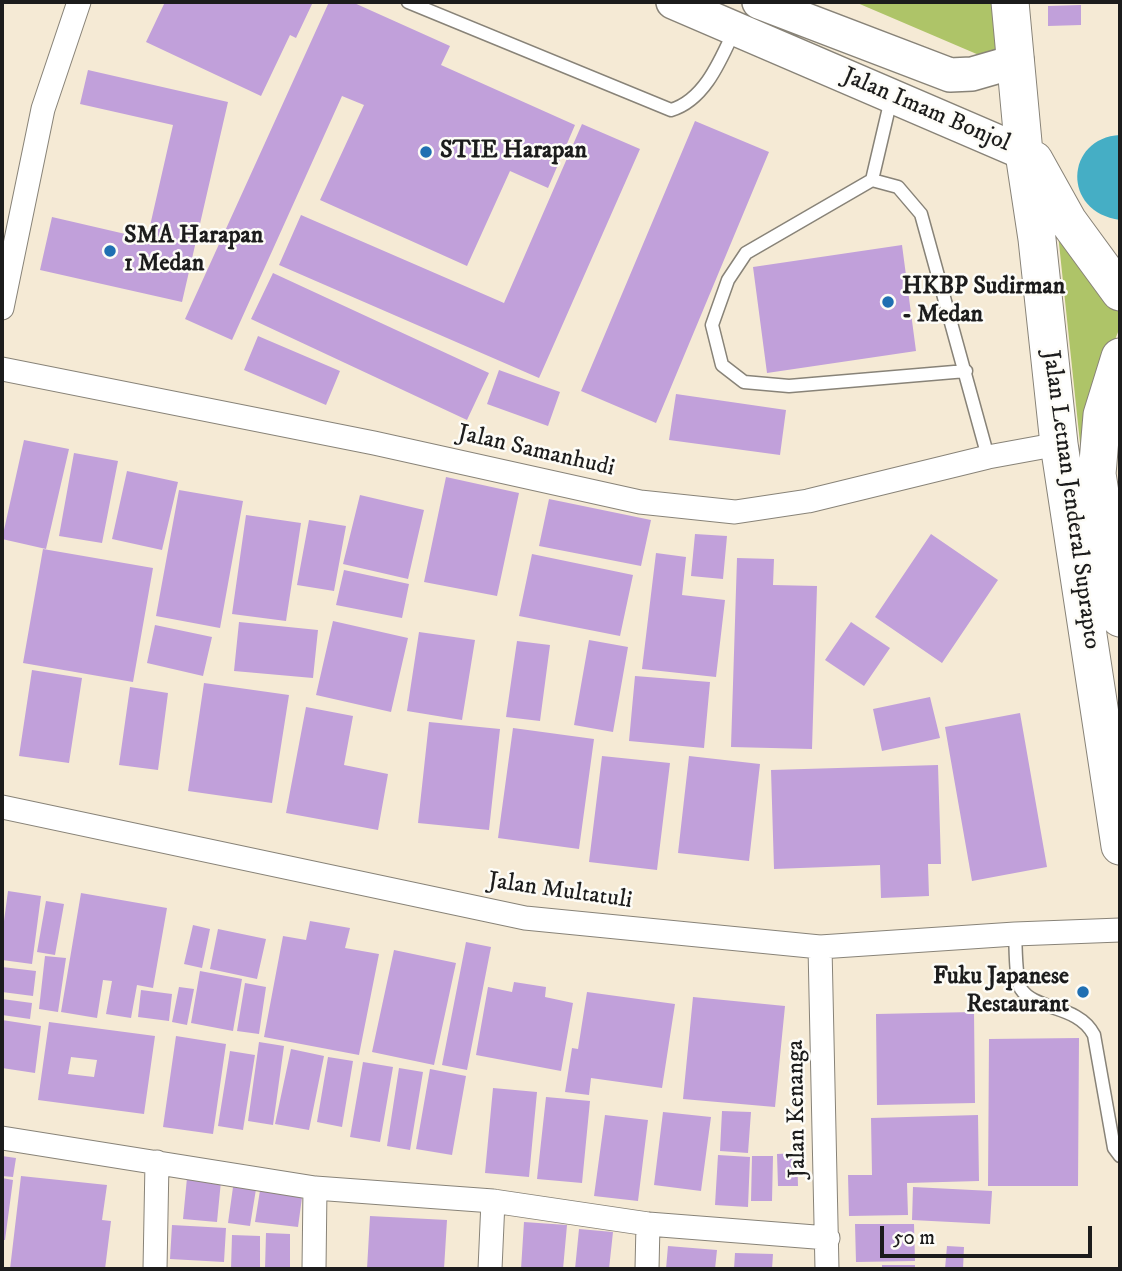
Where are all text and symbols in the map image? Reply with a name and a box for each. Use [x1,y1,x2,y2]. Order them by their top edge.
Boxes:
street label: Jalan Imam Bonjol [838,63,1014,159]
place label: STIE Harapan [440,138,587,166]
marker: STIE Harapan [418,144,434,160]
place label: SMA Harapan 1 Medan [124,223,263,279]
marker: SMA Harapan 1 Medan [102,243,118,259]
place label: HKBP Sudirman - Medan [902,274,1065,330]
marker: HKBP Sudirman - Medan [880,294,896,310]
street label: Jalan Letnan Jenderal Suprapto [1035,349,1105,651]
street label: Jalan Samanhudi [455,420,617,484]
street label: Jalan Multatuli [486,868,634,916]
place label: Fuku Japanese Restaurant [933,964,1069,1020]
marker: Fuku Japanese Restaurant [1075,984,1091,1000]
street label: Jalan Kenanga [782,1040,814,1178]
scale bar [884,1212,1096,1256]
text: 50 m [893,1225,935,1251]

